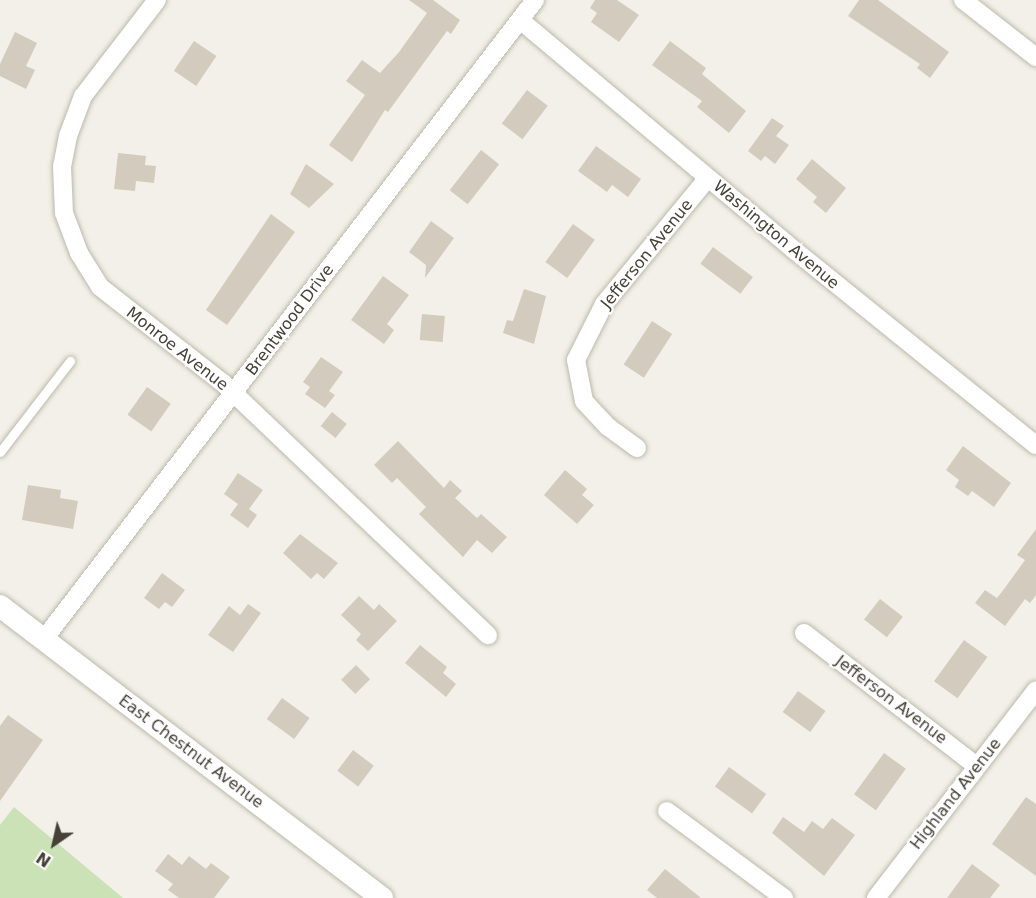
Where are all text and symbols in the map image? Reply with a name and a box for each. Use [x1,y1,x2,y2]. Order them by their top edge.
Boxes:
street label: Washington Avenue [709,177,843,293]
street label: Jefferson Avenue [597,196,697,312]
street label: Brentwood Drive [242,261,338,379]
street label: Monroe Avenue [122,303,232,395]
street label: Jefferson Avenue [831,652,951,748]
street label: East Chestnut Avenue [115,691,267,813]
street label: Highland Avenue [907,735,1005,853]
north arrow [24,814,84,874]
text: N [33,848,55,871]

